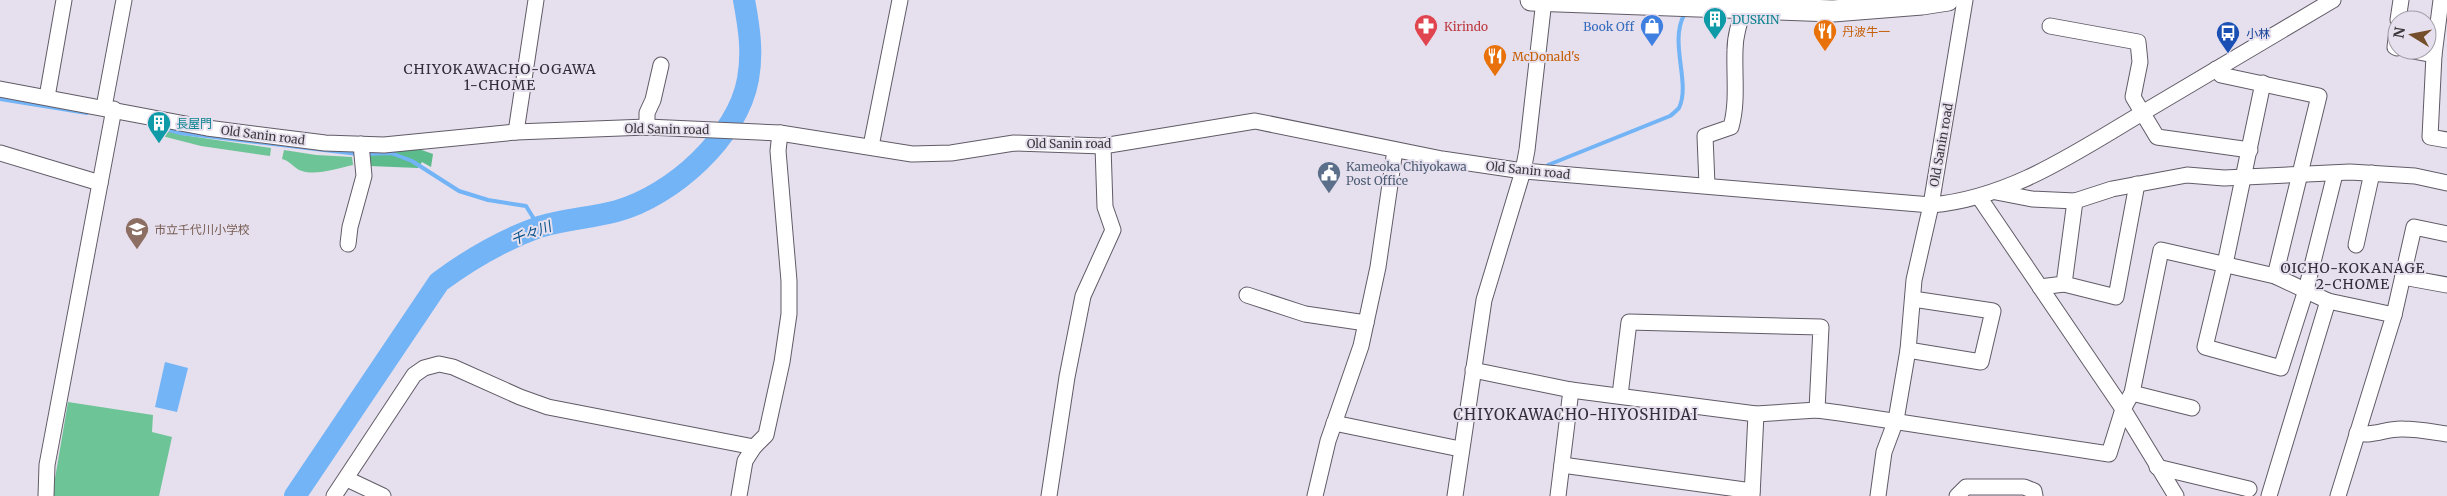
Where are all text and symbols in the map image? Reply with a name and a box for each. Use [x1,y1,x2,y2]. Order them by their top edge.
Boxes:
building icon: DUSKIN [1702,6,1728,40]
north arrow [2387,10,2437,60]
place label: DUSKIN [1732,12,1780,27]
pharmacy icon: Kirindo [1413,13,1439,47]
shop icon: Book Off [1639,13,1665,47]
restaurant icon: 丹波牛一 [1812,18,1838,52]
place label: Kirindo [1444,19,1488,34]
place label: Book Off [1583,19,1634,34]
bus stop icon: 小林 [2215,20,2241,54]
place label: 丹波牛一 [1842,24,1890,39]
place label: 小林 [2246,26,2270,41]
text: N [2389,26,2409,40]
restaurant icon: McDonald's [1482,43,1508,77]
place label: McDonald's [1512,49,1580,64]
district label: CHIYOKAWACHO-OGAWA 1-CHOME [403,60,597,94]
street label: Old Sanin road [1926,102,1956,188]
building icon: 長屋門 [146,110,172,144]
place label: 長屋門 [176,116,212,131]
street label: Old Sanin road [625,121,709,137]
street label: Old Sanin road [220,122,306,148]
street label: Old Sanin road [1027,136,1111,151]
street label: Old Sanin road [1485,158,1571,182]
place label: Kameoka Chiyokawa Post Office [1346,159,1467,188]
public building icon: Kameoka Chiyokawa Post Office [1316,160,1342,194]
school or university icon: 市立千代川小学校 [124,216,150,250]
water label: 千々川 [508,216,556,249]
place label: 市立千代川小学校 [154,222,250,237]
district label: OICHO-KOKANAGE 2-CHOME [2281,259,2425,293]
district label: CHIYOKAWACHO-HIYOSHIDAI [1453,405,1699,424]

